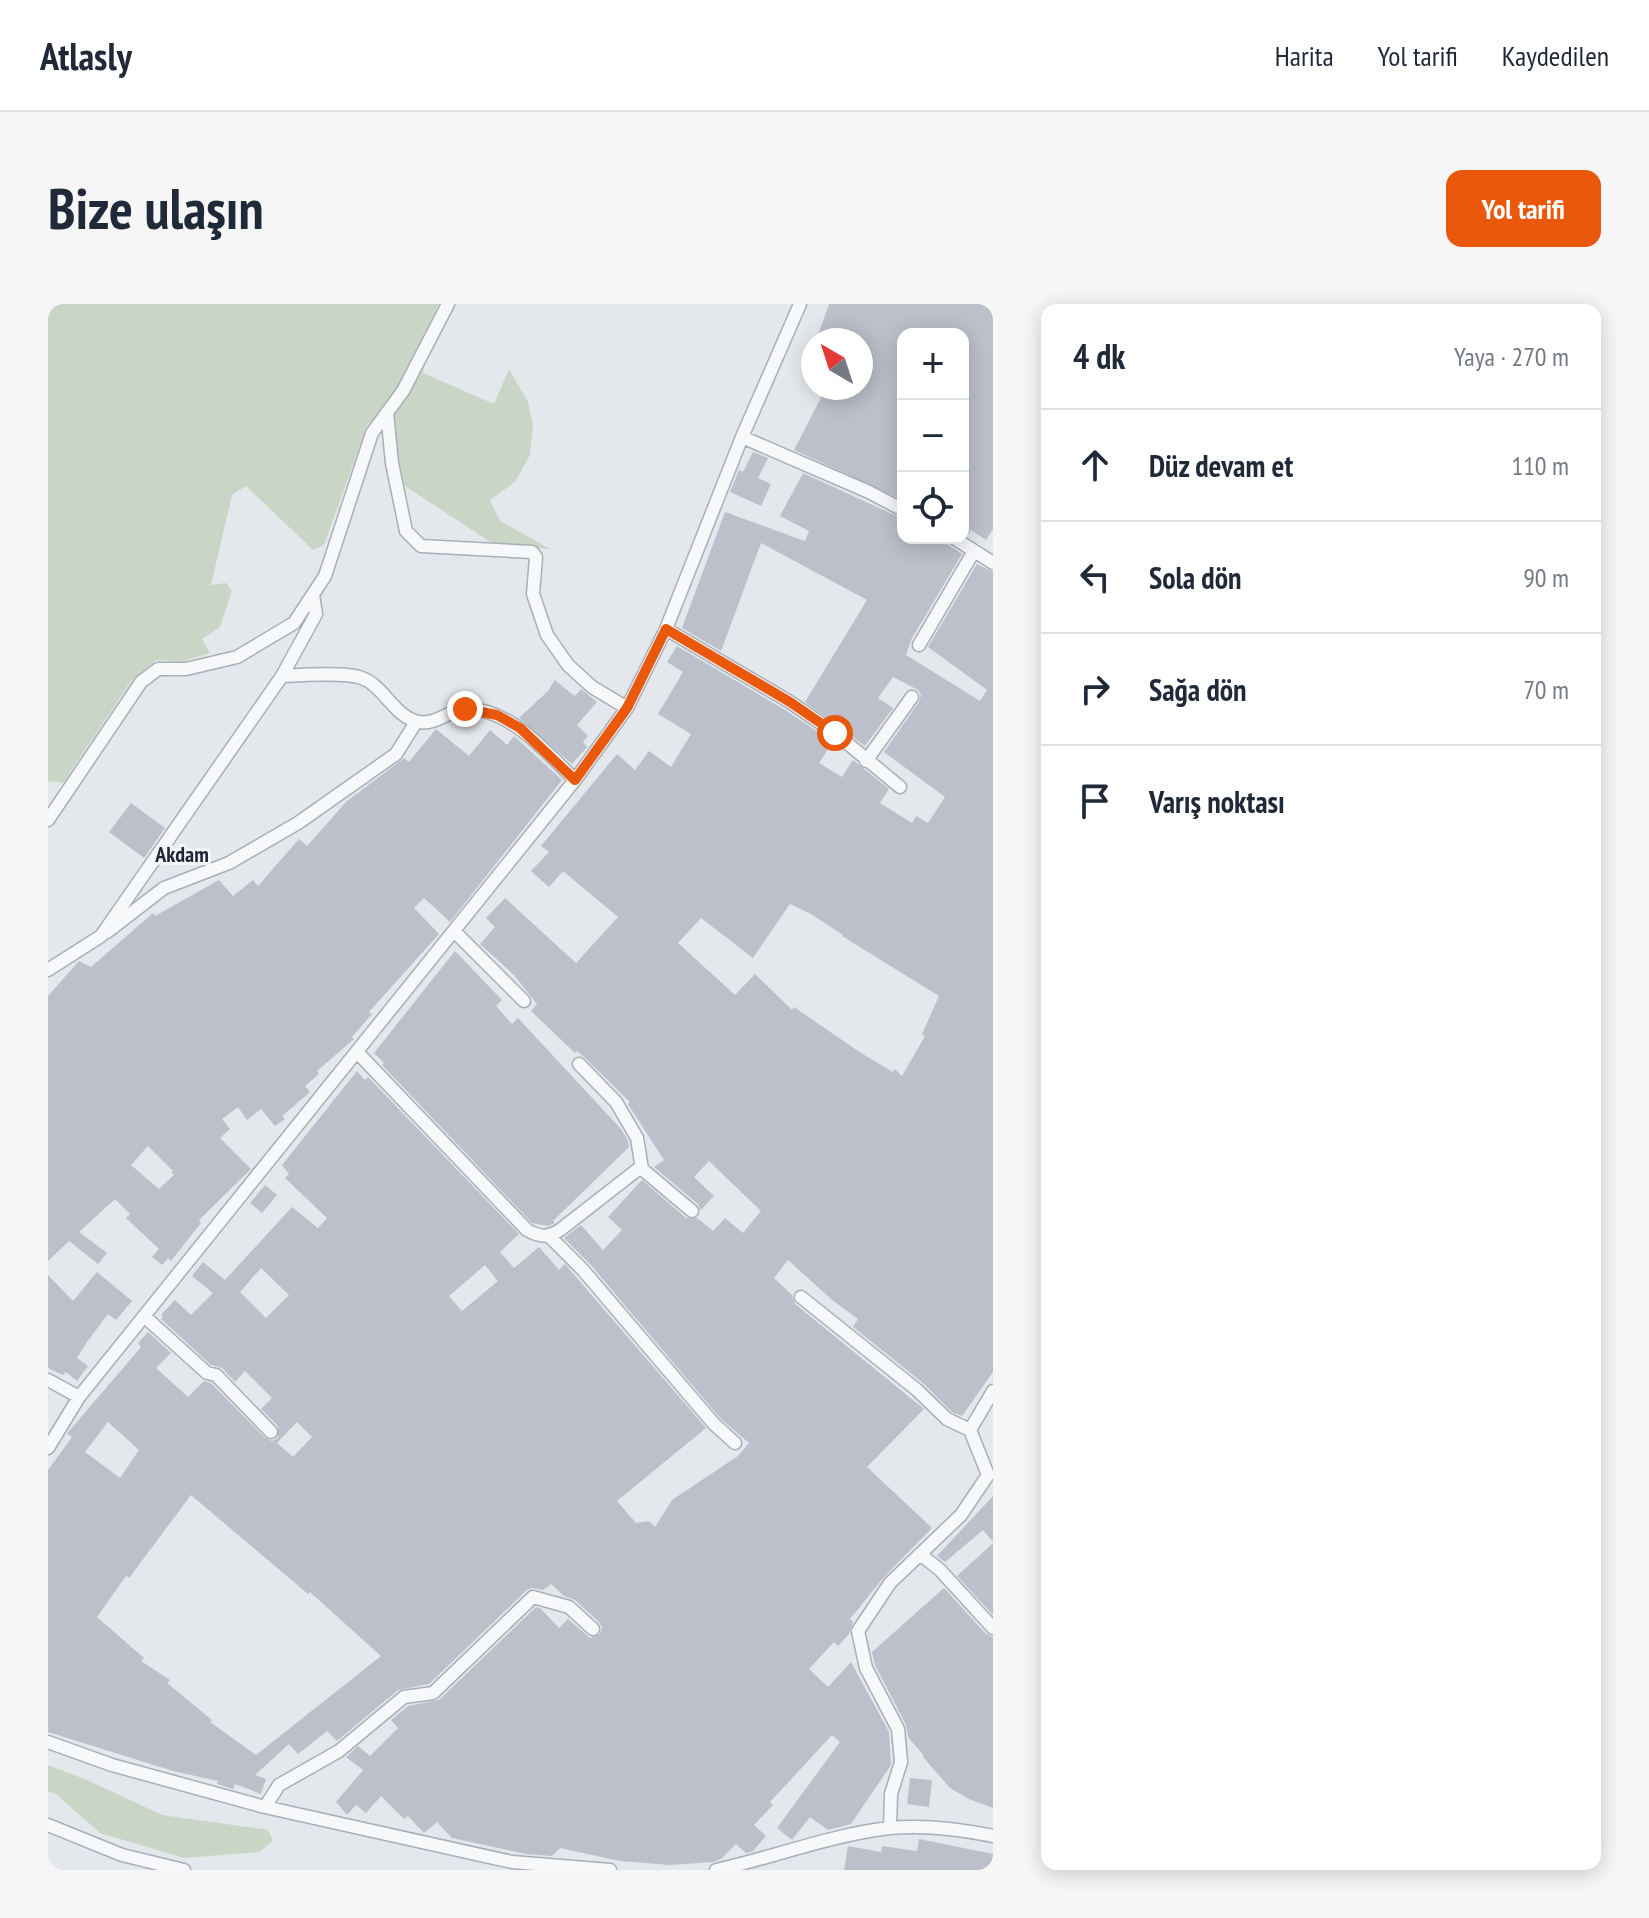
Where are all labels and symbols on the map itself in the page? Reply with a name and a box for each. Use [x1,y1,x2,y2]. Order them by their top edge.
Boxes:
north arrow [801,328,873,400]
route end [447,691,483,727]
route start [817,715,853,751]
district label: Akdam [154,840,209,868]

